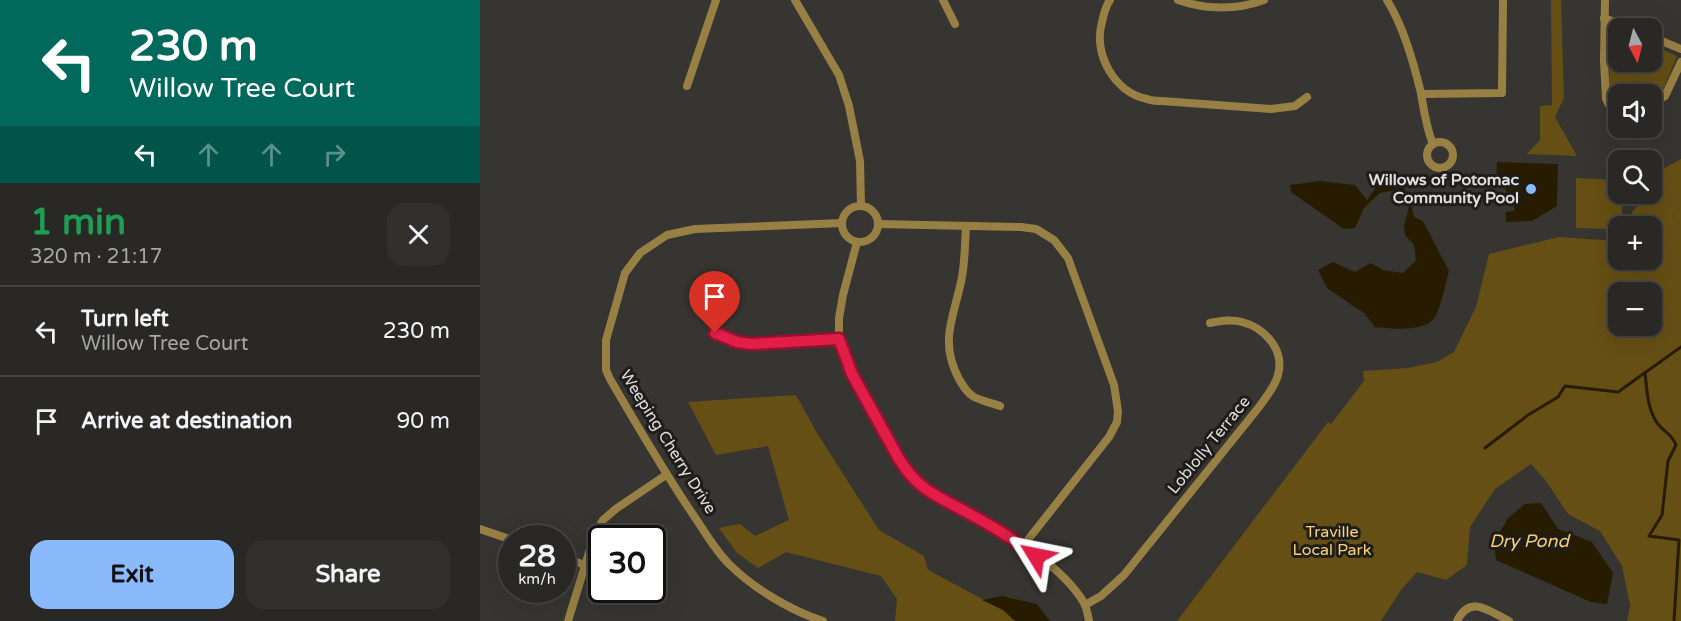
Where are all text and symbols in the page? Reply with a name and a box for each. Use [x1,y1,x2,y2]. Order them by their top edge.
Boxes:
north arrow [1608,18,1662,72]
map controls [1608,18,1662,336]
text: 230 m [129,21,258,72]
icon: left [30,24,108,102]
text: Willow Tree Court [129,72,355,105]
button: sound [1608,84,1662,138]
icon: left [129,138,162,171]
icon: ahead [192,138,225,171]
icon: ahead [255,138,288,171]
icon: right [318,138,351,171]
button: search [1608,150,1662,204]
place label: Willows of Potomac Community Pool [1369,170,1519,208]
marker: Willows of Potomac Community Pool [1524,182,1538,196]
text: 1 min [30,201,126,244]
button: close [387,203,450,266]
button: + [1608,216,1662,270]
text: 320 m · 21:17 [30,245,162,269]
pin [689,271,740,333]
icon: arrive [698,280,731,313]
button: − [1608,282,1662,336]
text: Turn left [81,306,169,332]
icon: left [30,315,63,348]
text: 230 m [383,318,450,344]
text: Willow Tree Court [81,332,248,356]
street label: Weeping Cherry Drive [616,366,720,518]
street label: Loblolly Terrace [1163,392,1255,498]
icon: arrive [30,405,63,438]
text: Arrive at destination [81,408,292,434]
text: 90 m [396,408,450,434]
park label: Traville Local Park [1293,522,1372,560]
position arrow [1004,524,1068,588]
speed limit sign: 30 [588,525,666,603]
water label: Dry Pond [1489,530,1571,552]
text: 28 [518,538,556,575]
button: Exit [30,540,234,609]
button: Share [246,540,450,609]
text: km/h [518,570,556,588]

